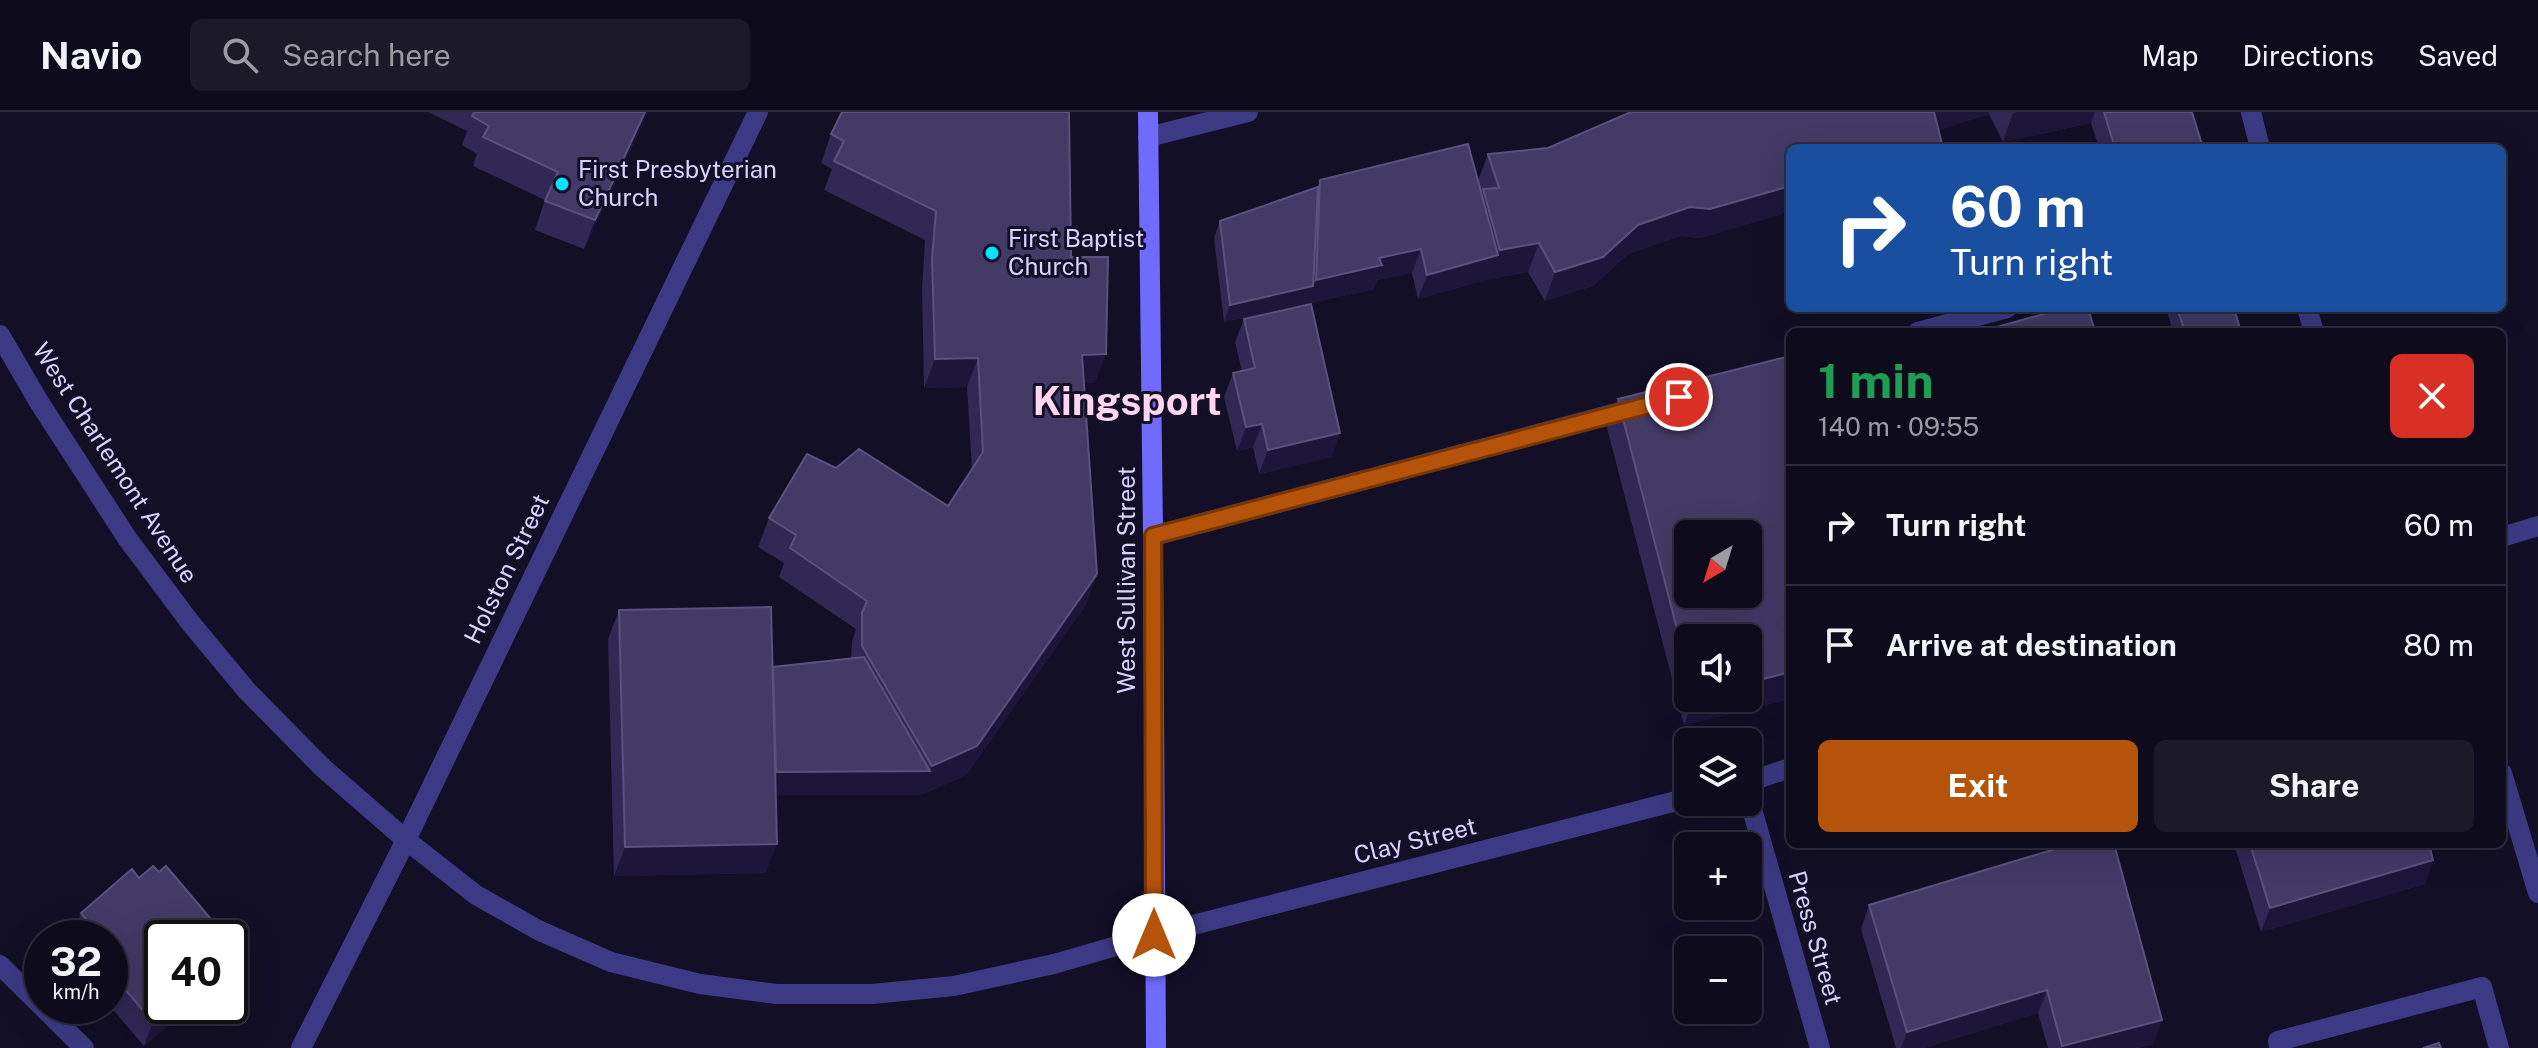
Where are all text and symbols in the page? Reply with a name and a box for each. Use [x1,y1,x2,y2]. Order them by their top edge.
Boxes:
search box [190,19,750,91]
text: Navio [40,33,142,78]
icon: search [218,33,262,77]
text: Search here [282,37,451,73]
text: Map [2142,39,2198,72]
text: Directions [2242,39,2374,72]
text: Saved [2418,39,2498,72]
place label: First Presbyterian Church [578,155,777,211]
text: 60 m [1950,174,2086,240]
marker: First Presbyterian Church [553,175,571,193]
icon: right [1818,176,1922,280]
place label: First Baptist Church [1008,224,1144,280]
text: Turn right [1950,241,2113,283]
marker: First Baptist Church [983,244,1001,262]
street label: West Charlemont Avenue [28,337,204,588]
text: 1 min [1818,352,1934,409]
button: close [2390,354,2474,438]
pin [1645,363,1713,431]
icon: arrive [1657,375,1701,419]
district label: Kingsport [1032,377,1222,424]
text: 140 m · 09:55 [1818,411,1979,442]
street label: West Sullivan Street [1112,466,1140,694]
street label: Holston Street [458,489,554,648]
icon: right [1818,503,1862,547]
text: Turn right [1886,507,2026,543]
text: 60 m [2404,507,2474,543]
north arrow [1674,520,1762,608]
map controls [1674,520,1762,1024]
icon: arrive [1818,623,1862,667]
button: sound [1674,624,1762,712]
text: Arrive at destination [1886,627,2177,663]
text: 80 m [2403,627,2474,663]
button: layers [1674,728,1762,816]
button: Exit [1818,740,2138,832]
button: Share [2154,740,2474,832]
street label: Clay Street [1351,811,1479,869]
button: + [1674,832,1762,920]
street label: Press Street [1783,867,1848,1008]
position arrow [1112,893,1196,977]
speed limit sign: 40 [144,920,248,1024]
button: − [1674,936,1762,1024]
text: 32 [50,938,102,985]
text: km/h [52,980,100,1004]

